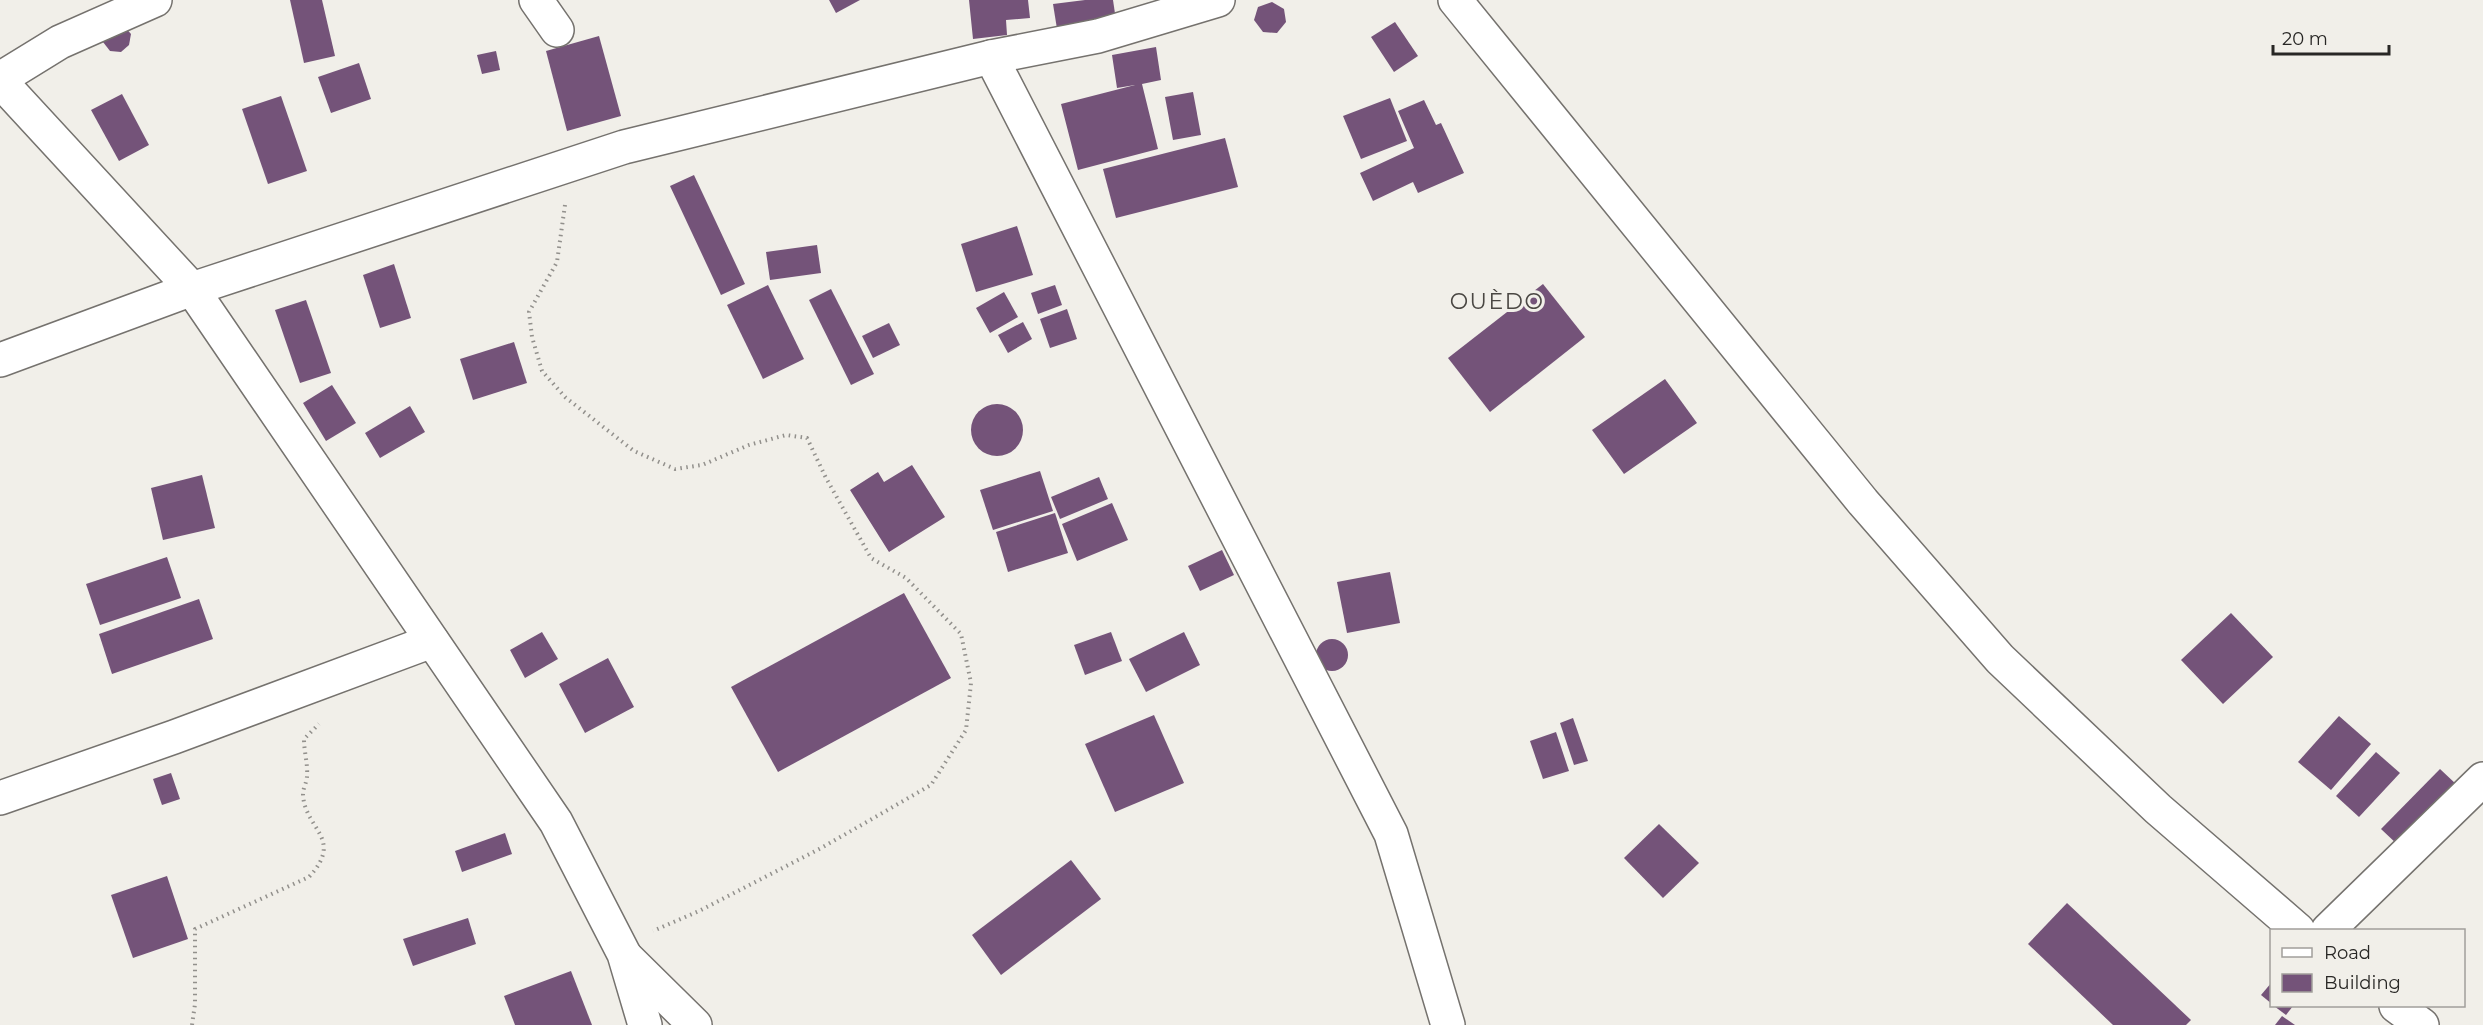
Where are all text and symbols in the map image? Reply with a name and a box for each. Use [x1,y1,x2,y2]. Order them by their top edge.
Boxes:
scale bar [2273,18,2388,56]
text: 20 m [2282,28,2328,50]
district label: OUÈDO [1450,288,1544,315]
legend [2270,929,2465,1007]
text: Road [2324,942,2371,964]
text: Building [2324,972,2401,994]

